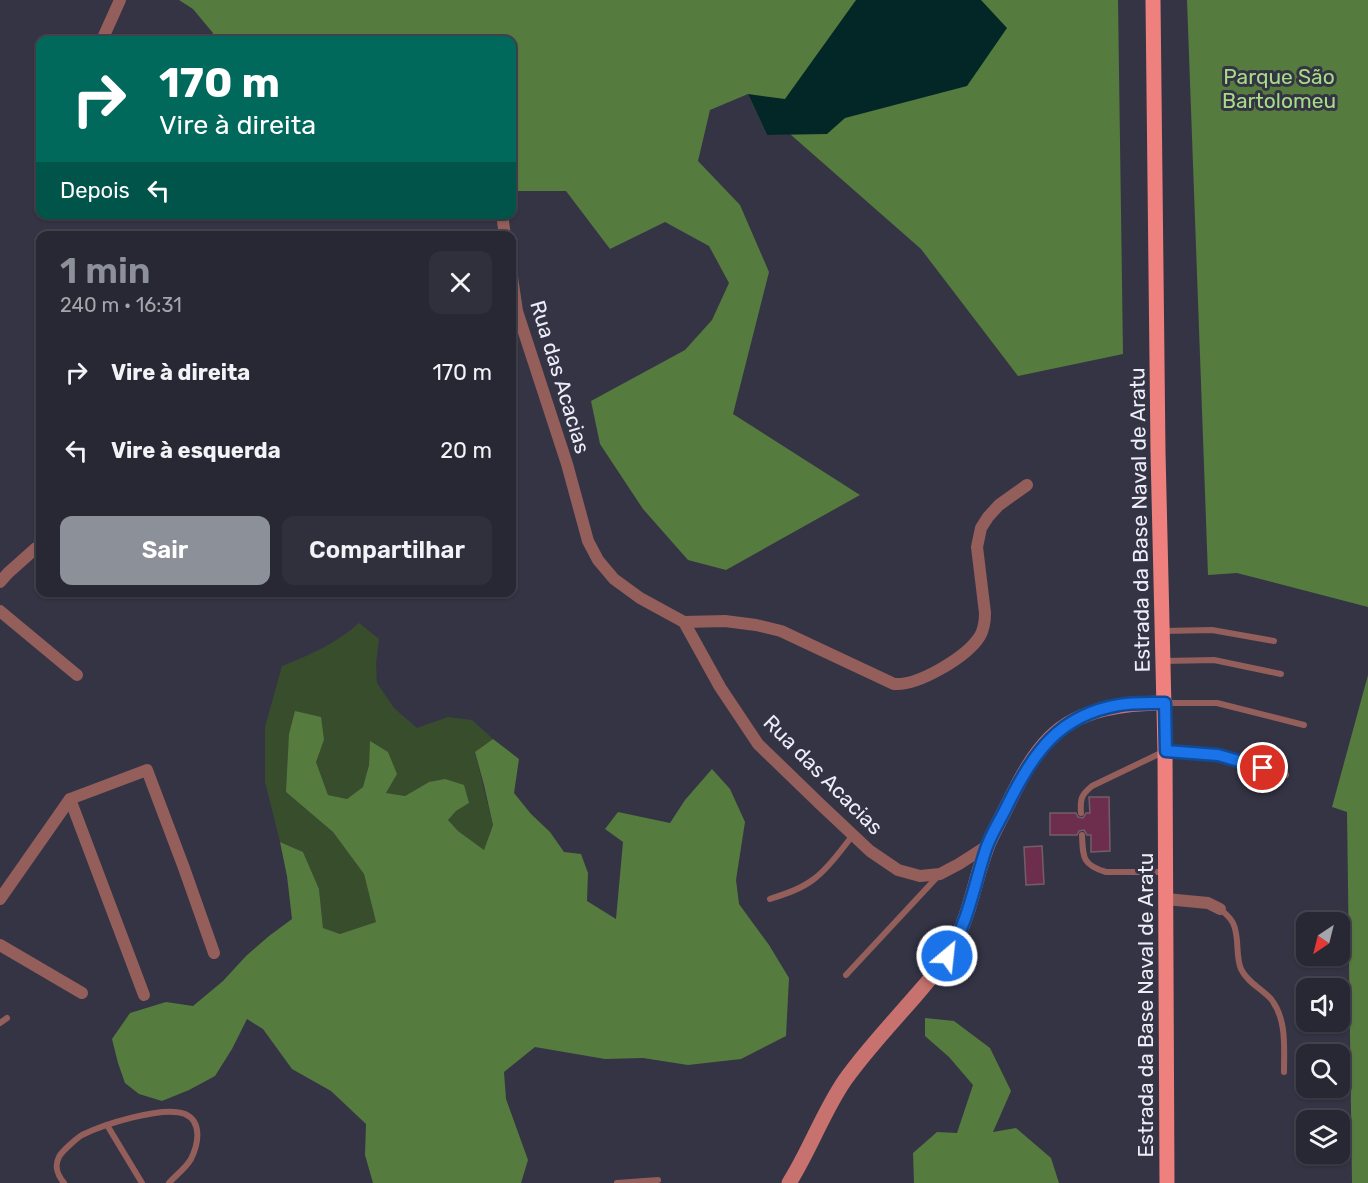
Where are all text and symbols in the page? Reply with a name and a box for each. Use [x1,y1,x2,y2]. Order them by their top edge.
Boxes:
text: 170 m [159,58,280,108]
icon: right [60,60,138,138]
park label: Parque São Bartolomeu [1222,64,1336,113]
text: Vire à direita [159,109,316,141]
icon: left [142,174,175,207]
text: Depois [60,177,130,204]
text: 1 min [60,249,151,292]
button: close [429,251,492,314]
text: 240 m · 16:31 [60,293,182,317]
street label: Rua das Acacias [525,297,596,456]
icon: right [60,356,93,389]
text: Vire à direita [111,359,250,386]
text: 170 m [432,359,492,386]
street label: Estrada da Base Naval de Aratu [1124,367,1155,673]
icon: left [60,434,93,467]
text: Vire à esquerda [111,437,281,464]
text: 20 m [440,437,492,464]
button: Sair [60,516,270,585]
button: Compartilhar [282,516,492,585]
street label: Rua das Acacias [758,710,888,840]
pin [1237,742,1288,793]
icon: arrive [1246,751,1279,784]
street label: Estrada da Base Naval de Aratu [1133,853,1158,1157]
north arrow [1296,912,1350,966]
map controls [1296,912,1350,1164]
position arrow [915,924,979,988]
button: sound [1296,978,1350,1032]
button: search [1296,1044,1350,1098]
button: layers [1296,1110,1350,1164]

